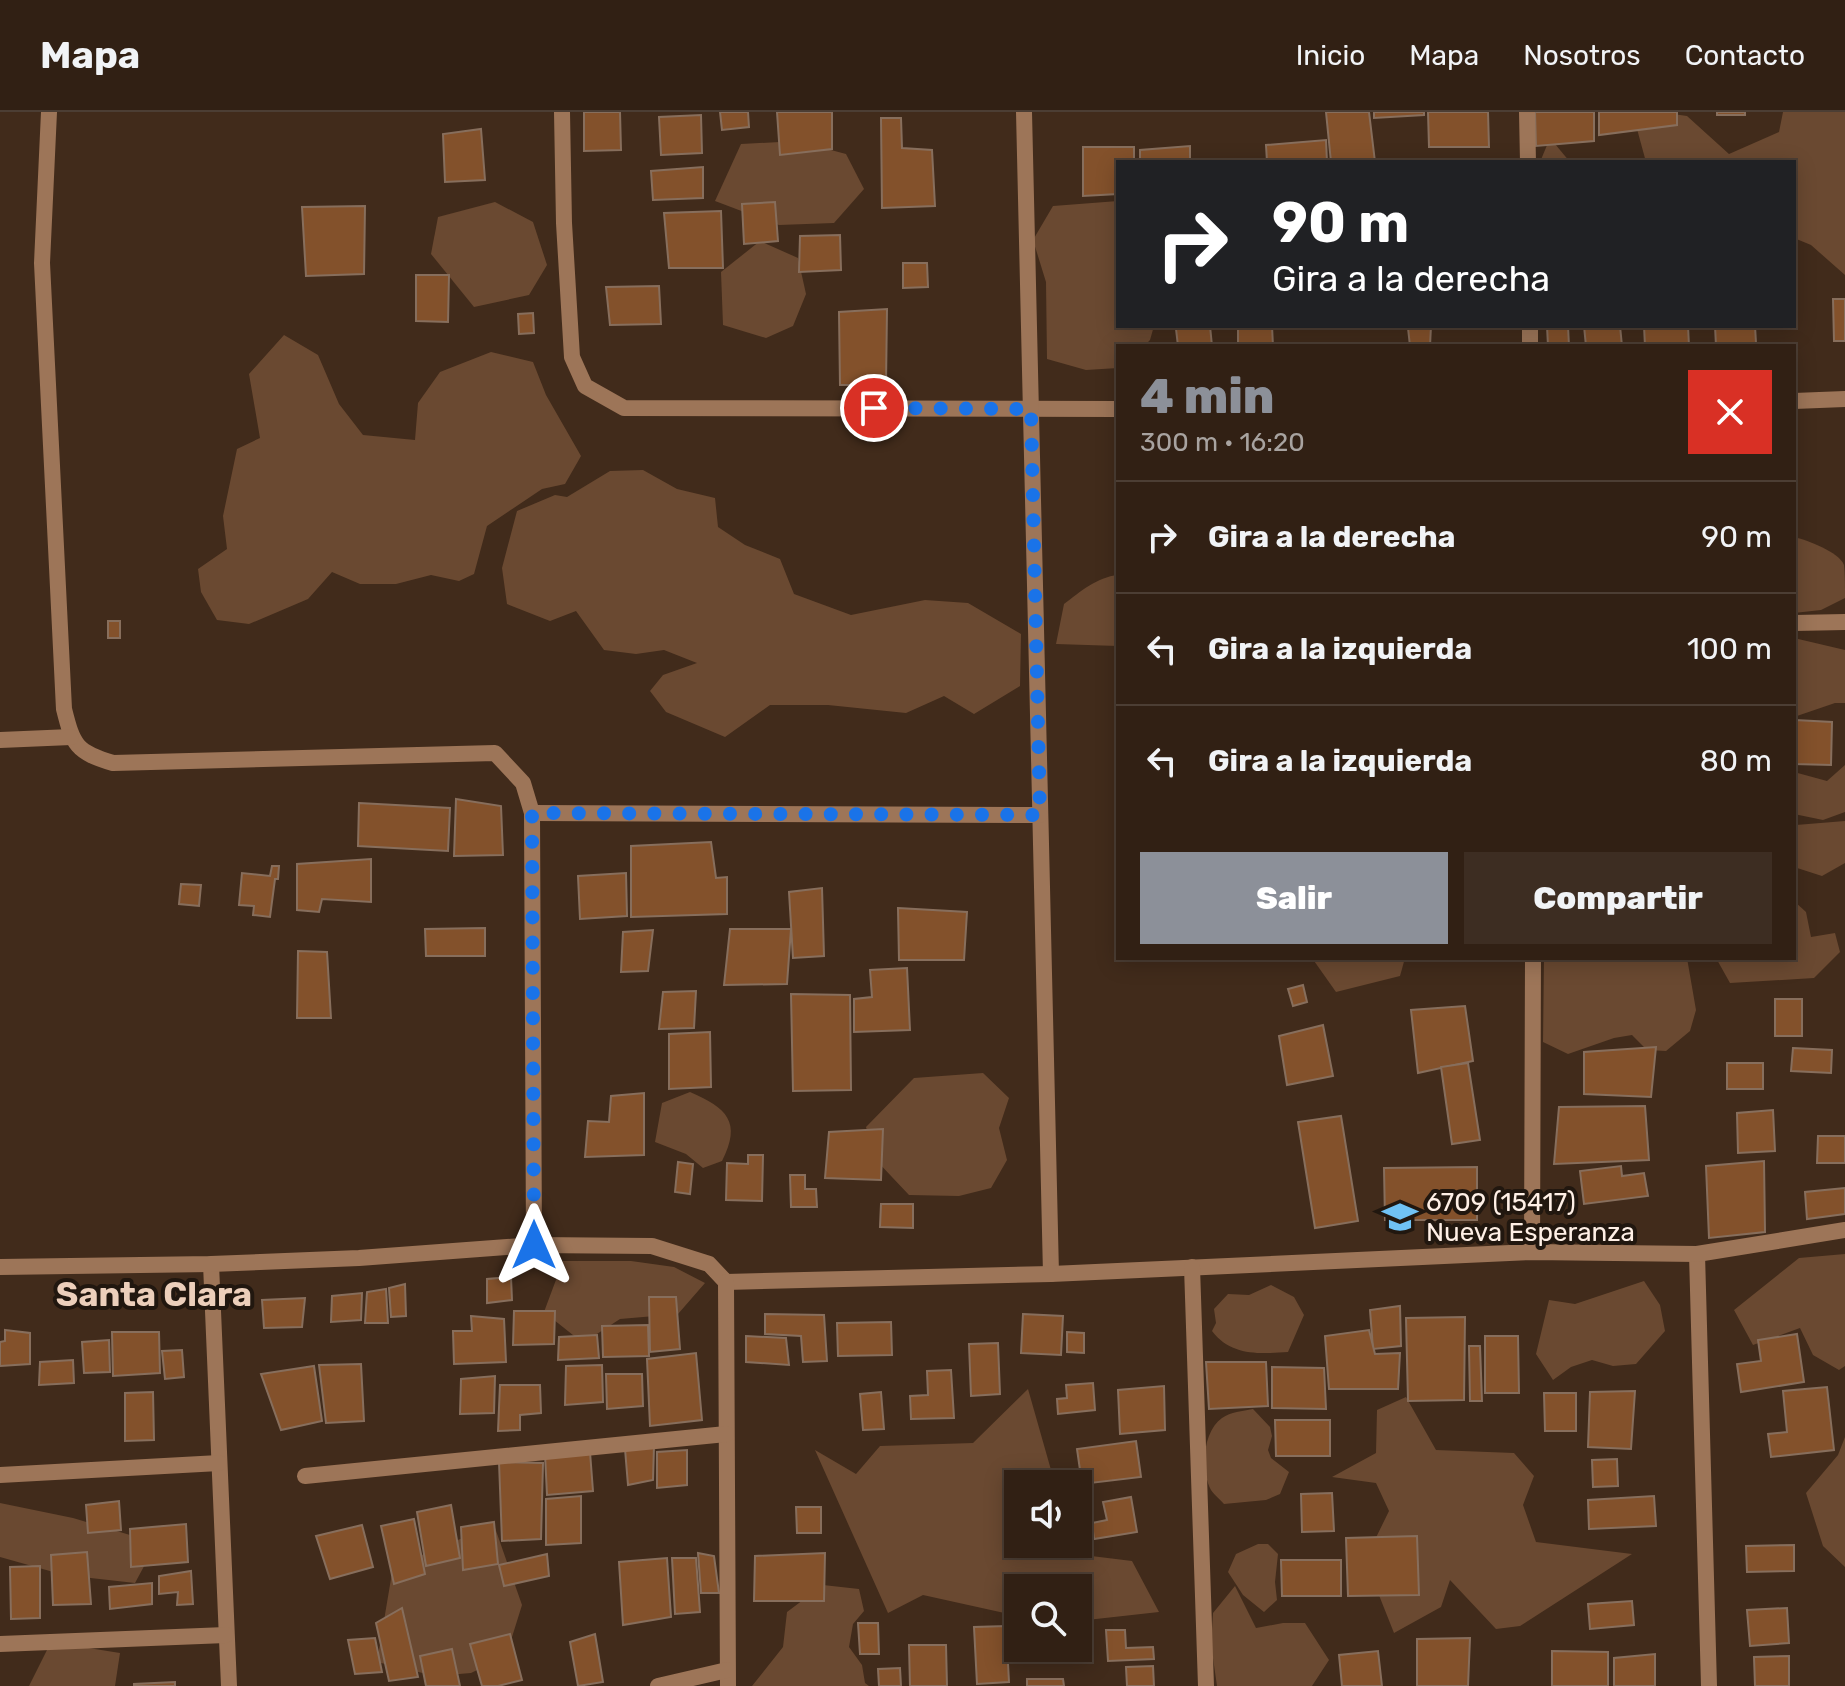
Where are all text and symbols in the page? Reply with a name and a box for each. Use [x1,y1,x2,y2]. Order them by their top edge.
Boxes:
text: Mapa [40,32,140,78]
text: Inicio [1296,39,1365,72]
text: Mapa [1409,39,1479,72]
text: Nosotros [1523,39,1641,72]
text: Contacto [1685,39,1805,72]
text: 90 m [1272,190,1409,256]
icon: right [1140,192,1244,296]
text: Gira a la derecha [1272,257,1550,300]
text: 4 min [1140,368,1274,425]
button: close [1688,370,1772,454]
pin [840,374,908,442]
icon: arrive [852,386,896,430]
text: 300 m · 16:20 [1140,427,1305,458]
icon: right [1140,515,1184,559]
text: Gira a la derecha [1208,519,1455,555]
text: 90 m [1701,519,1772,555]
icon: left [1140,627,1184,671]
text: Gira a la izquierda [1208,631,1472,667]
text: 100 m [1687,631,1772,667]
icon: left [1140,739,1184,783]
text: Gira a la izquierda [1208,743,1472,779]
text: 80 m [1700,743,1772,779]
button: Salir [1140,852,1448,944]
button: Compartir [1464,852,1772,944]
place label: 6709 (15417) Nueva Esperanza [1426,1187,1635,1248]
school or university icon: 6709 (15417) Nueva Esperanza [1381,1198,1419,1236]
position arrow [492,1203,576,1287]
district label: Santa Clara [56,1274,252,1315]
map controls [1004,1470,1092,1662]
button: sound [1004,1470,1092,1558]
button: search [1004,1574,1092,1662]

